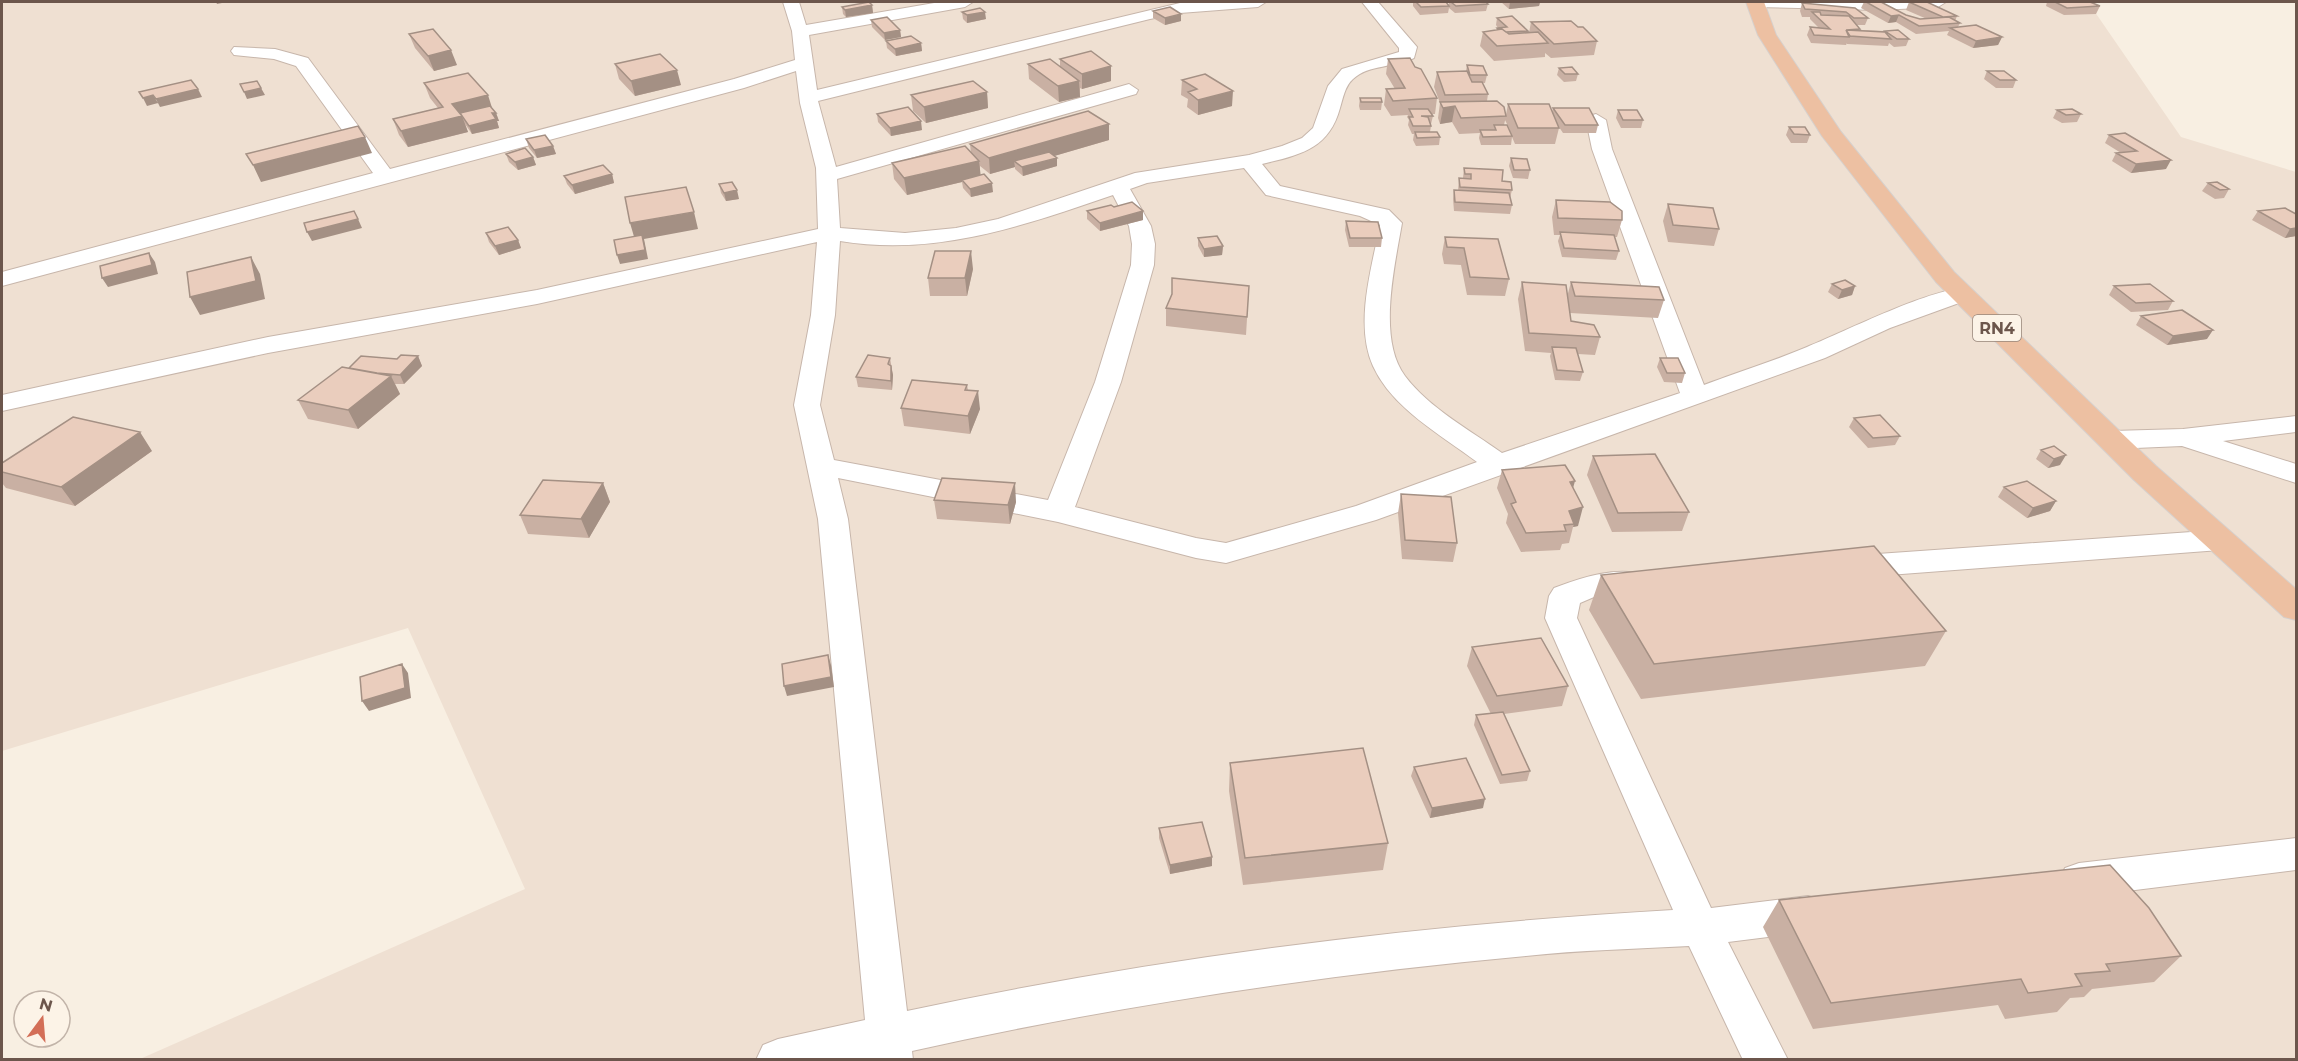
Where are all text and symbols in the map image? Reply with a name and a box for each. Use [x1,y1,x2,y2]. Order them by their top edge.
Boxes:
road number: RN4 [1973,315,2021,341]
north arrow [12,989,72,1049]
text: N [37,994,55,1016]

